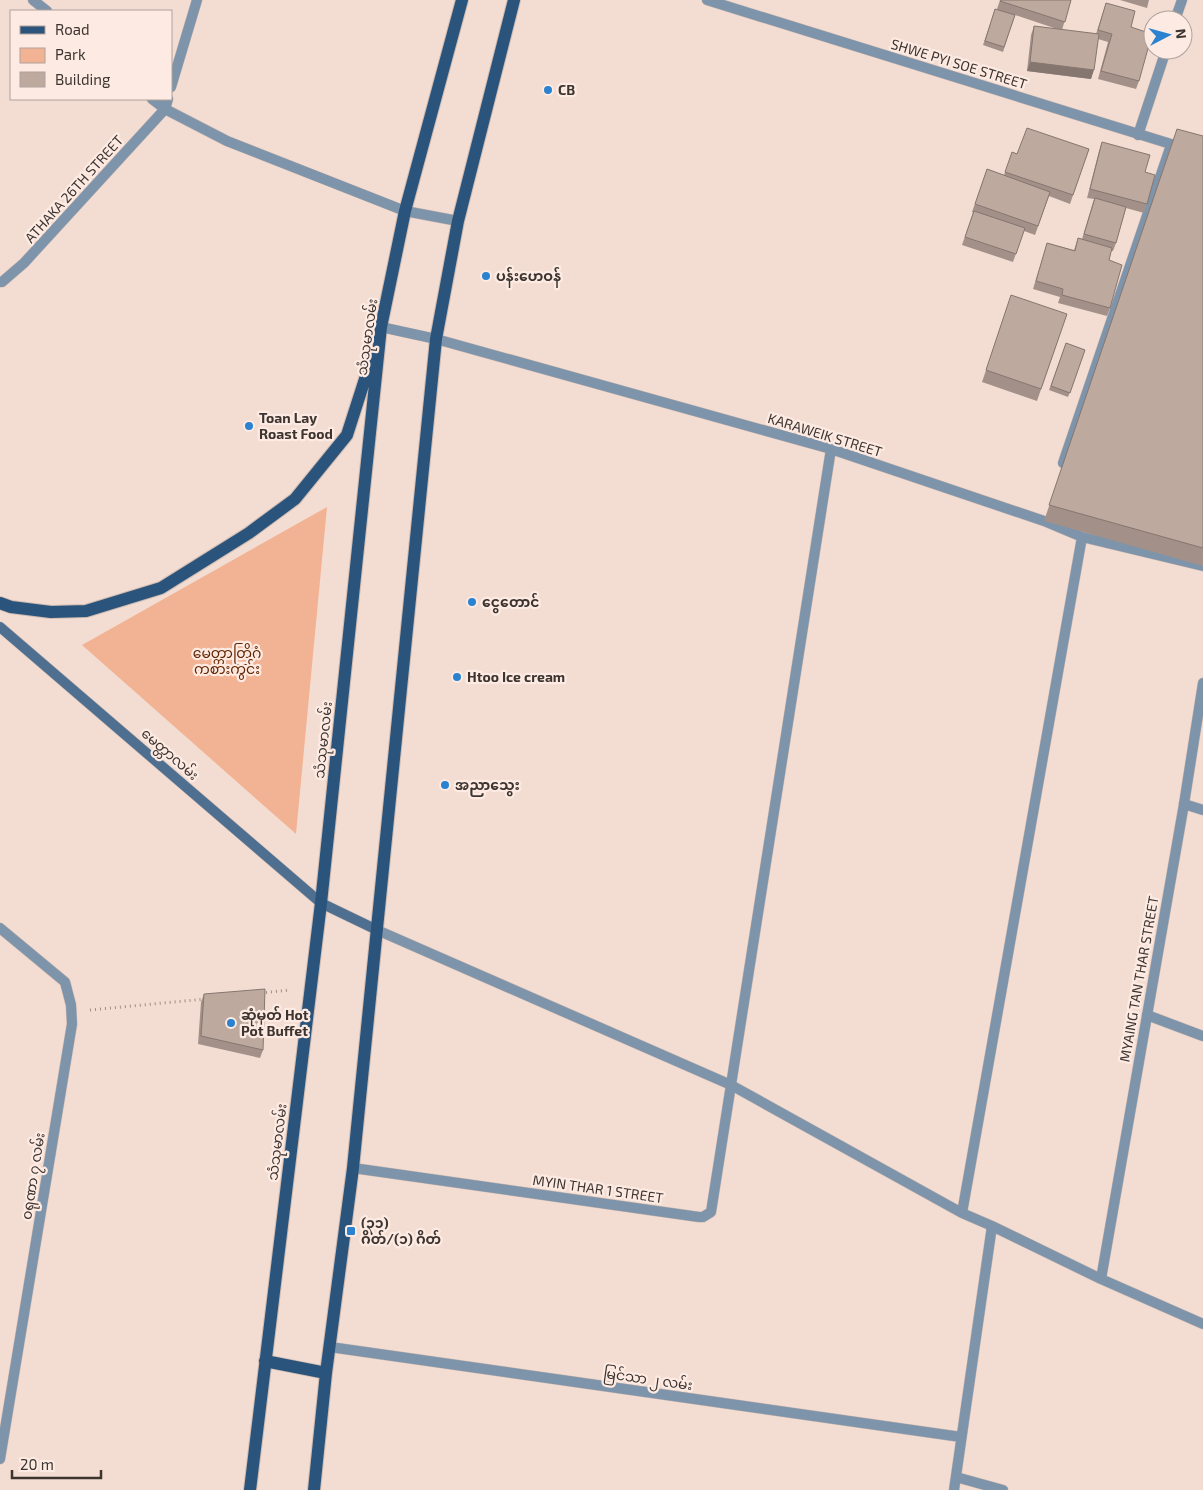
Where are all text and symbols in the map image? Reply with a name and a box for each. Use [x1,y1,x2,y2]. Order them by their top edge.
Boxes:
legend [10,10,172,100]
north arrow [1143,10,1193,60]
text: Road [55,20,90,38]
text: N [1172,28,1190,40]
street label: SHWE PYI SOE STREET [889,35,1029,92]
text: Park [55,45,86,63]
text: Building [55,70,111,88]
place label: CB [558,81,575,98]
marker: CB [542,84,554,96]
street label: ATHAKA 26TH STREET [21,131,126,246]
place label: ပန်းဟေဝန် [496,266,561,288]
marker: ပန်းဟေဝန် [480,270,492,282]
street label: သံသုမာလမ်း [352,297,384,377]
place label: Toan Lay Roast Food [259,409,333,442]
street label: KARAWEIK STREET [766,409,884,460]
marker: Toan Lay Roast Food [243,420,255,432]
place label: ငွေတောင် [482,592,539,614]
marker: ငွေတောင် [466,596,478,608]
park label: မေတ္တာတြိဂံ ကစားကွင်း [193,643,261,680]
place label: Htoo Ice cream [467,668,565,685]
marker: Htoo Ice cream [451,671,463,683]
street label: သံသုမာလမ်း [309,700,339,780]
street label: မေတ္တာလမ်း [136,723,203,786]
place label: အညာသွေး [455,776,520,797]
marker: အညာသွေး [439,779,451,791]
street label: MYAING TAN THAR STREET [1116,895,1161,1063]
place label: ဆုံမှတ် Hot Pot Buffet [241,1005,309,1039]
marker: ဆုံမှတ် Hot Pot Buffet [225,1017,237,1029]
street label: သံသုမာလမ်း [262,1102,294,1182]
street label: ၀ရုဏာ ၇ လမ်း [16,1131,52,1221]
street label: MYIN THAR 1 STREET [532,1171,664,1206]
place label: (၃၁) ဂိတ်/(၁) ဂိတ် [361,1214,441,1247]
marker: (၃၁) ဂိတ်/(၁) ဂိတ် [345,1225,357,1237]
street label: မြင်သာ ၂ လမ်း [602,1363,694,1397]
scale bar [12,1448,101,1480]
text: 20 m [20,1455,54,1473]

